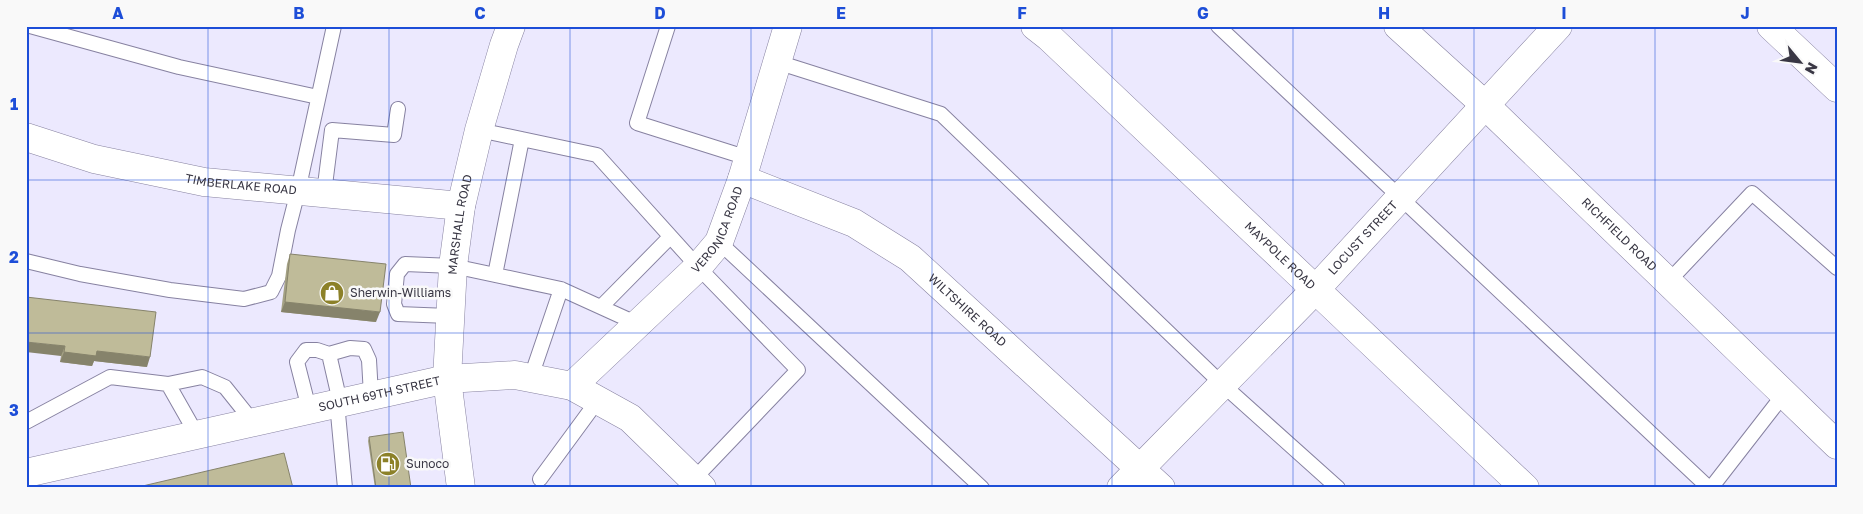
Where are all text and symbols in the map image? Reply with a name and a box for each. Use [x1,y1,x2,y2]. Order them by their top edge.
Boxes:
text: A [112,3,124,23]
text: B [293,3,305,23]
text: C [474,3,486,23]
text: D [654,3,666,23]
text: E [836,3,846,23]
text: F [1017,3,1027,23]
text: G [1197,3,1209,23]
text: H [1378,3,1390,23]
text: I [1561,3,1567,23]
text: J [1740,3,1750,23]
north arrow [1776,38,1826,88]
text: N [1802,60,1822,77]
text: 1 [10,94,18,114]
street label: TIMBERLAKE ROAD [184,170,298,198]
street label: MARSHALL ROAD [445,173,475,275]
street label: VERONICA ROAD [688,184,746,276]
street label: RICHFIELD ROAD [1579,194,1660,274]
street label: LOCUST STREET [1325,197,1401,278]
street label: MAYPOLE ROAD [1242,218,1319,293]
text: 2 [9,247,19,267]
street label: WILTSHIRE ROAD [925,270,1010,350]
shop icon: Sherwin-Williams [319,280,345,306]
place label: Sherwin-Williams [350,285,451,300]
street label: SOUTH 69TH STREET [317,373,442,415]
text: 3 [9,400,19,420]
fuel station icon: Sunoco [375,451,401,477]
place label: Sunoco [406,456,449,471]

